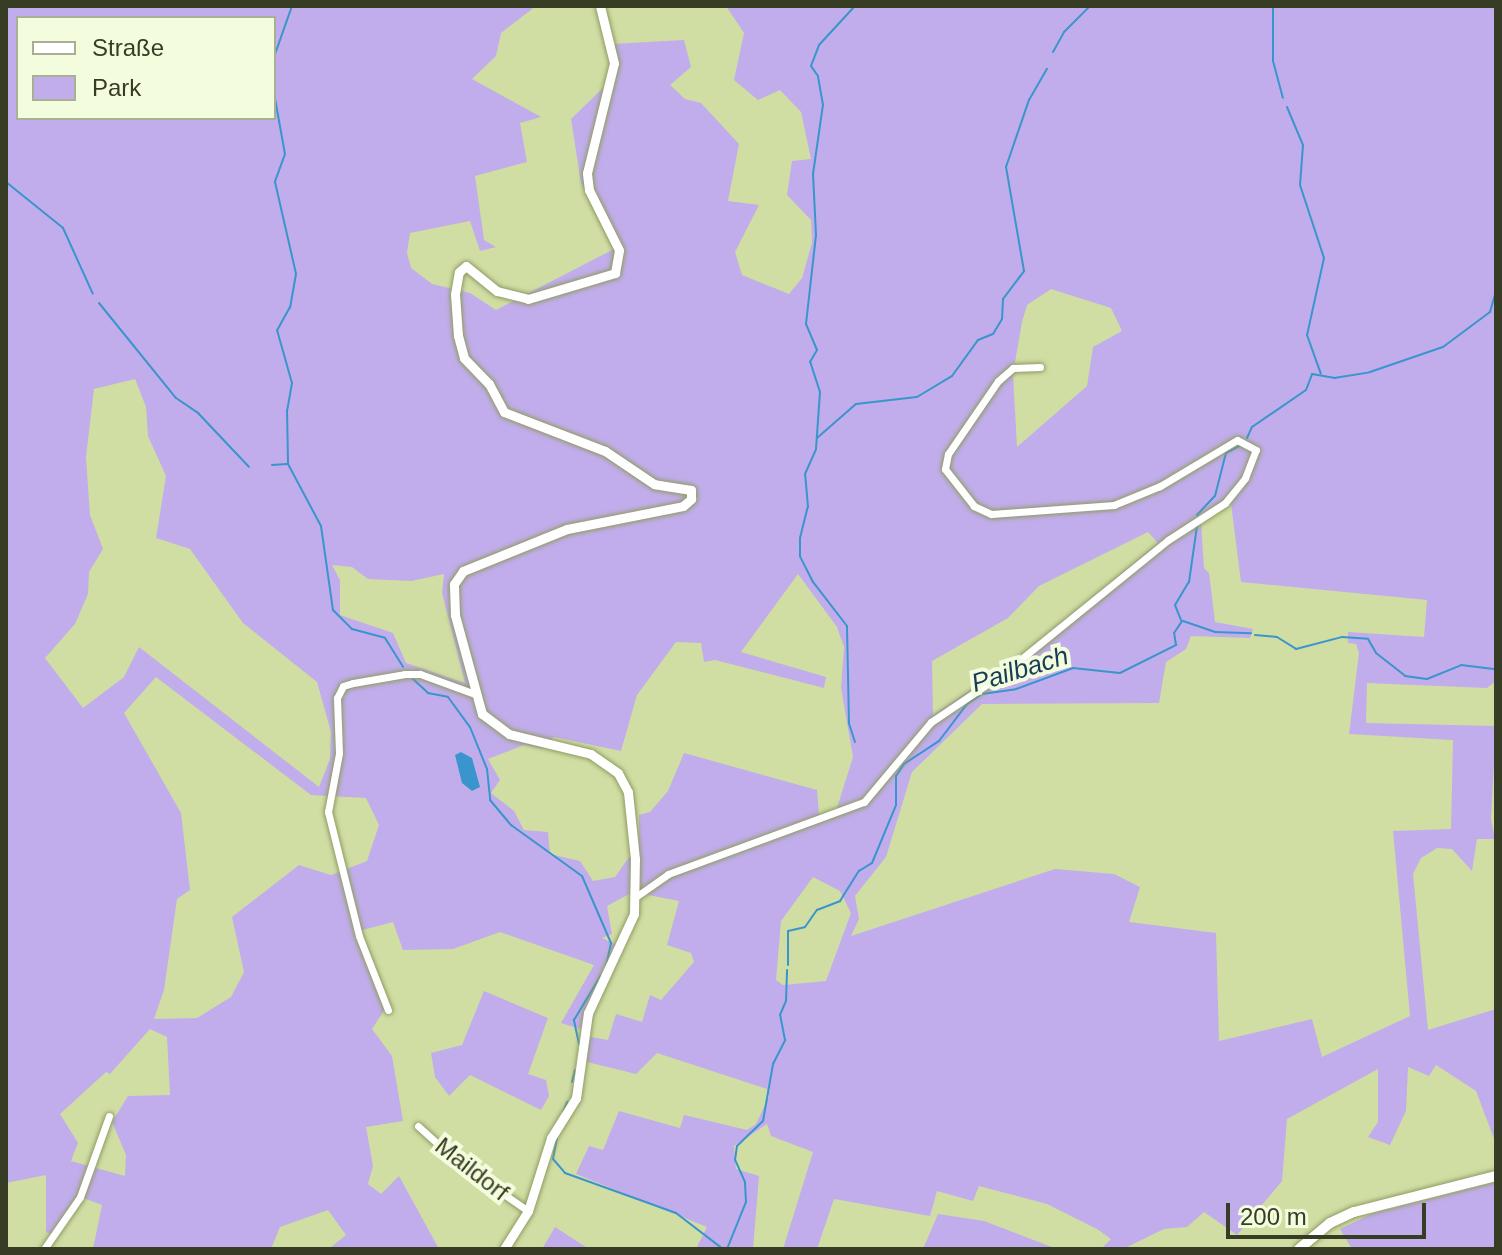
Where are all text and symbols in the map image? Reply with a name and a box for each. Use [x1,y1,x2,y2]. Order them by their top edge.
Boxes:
legend [16,16,276,120]
text: Straße [92,34,164,61]
text: Park [92,74,141,101]
water label: Pailbach [968,641,1072,699]
street label: Maildorf [430,1131,514,1207]
scale bar [1230,1187,1430,1237]
text: 200 m [1240,1203,1307,1230]

